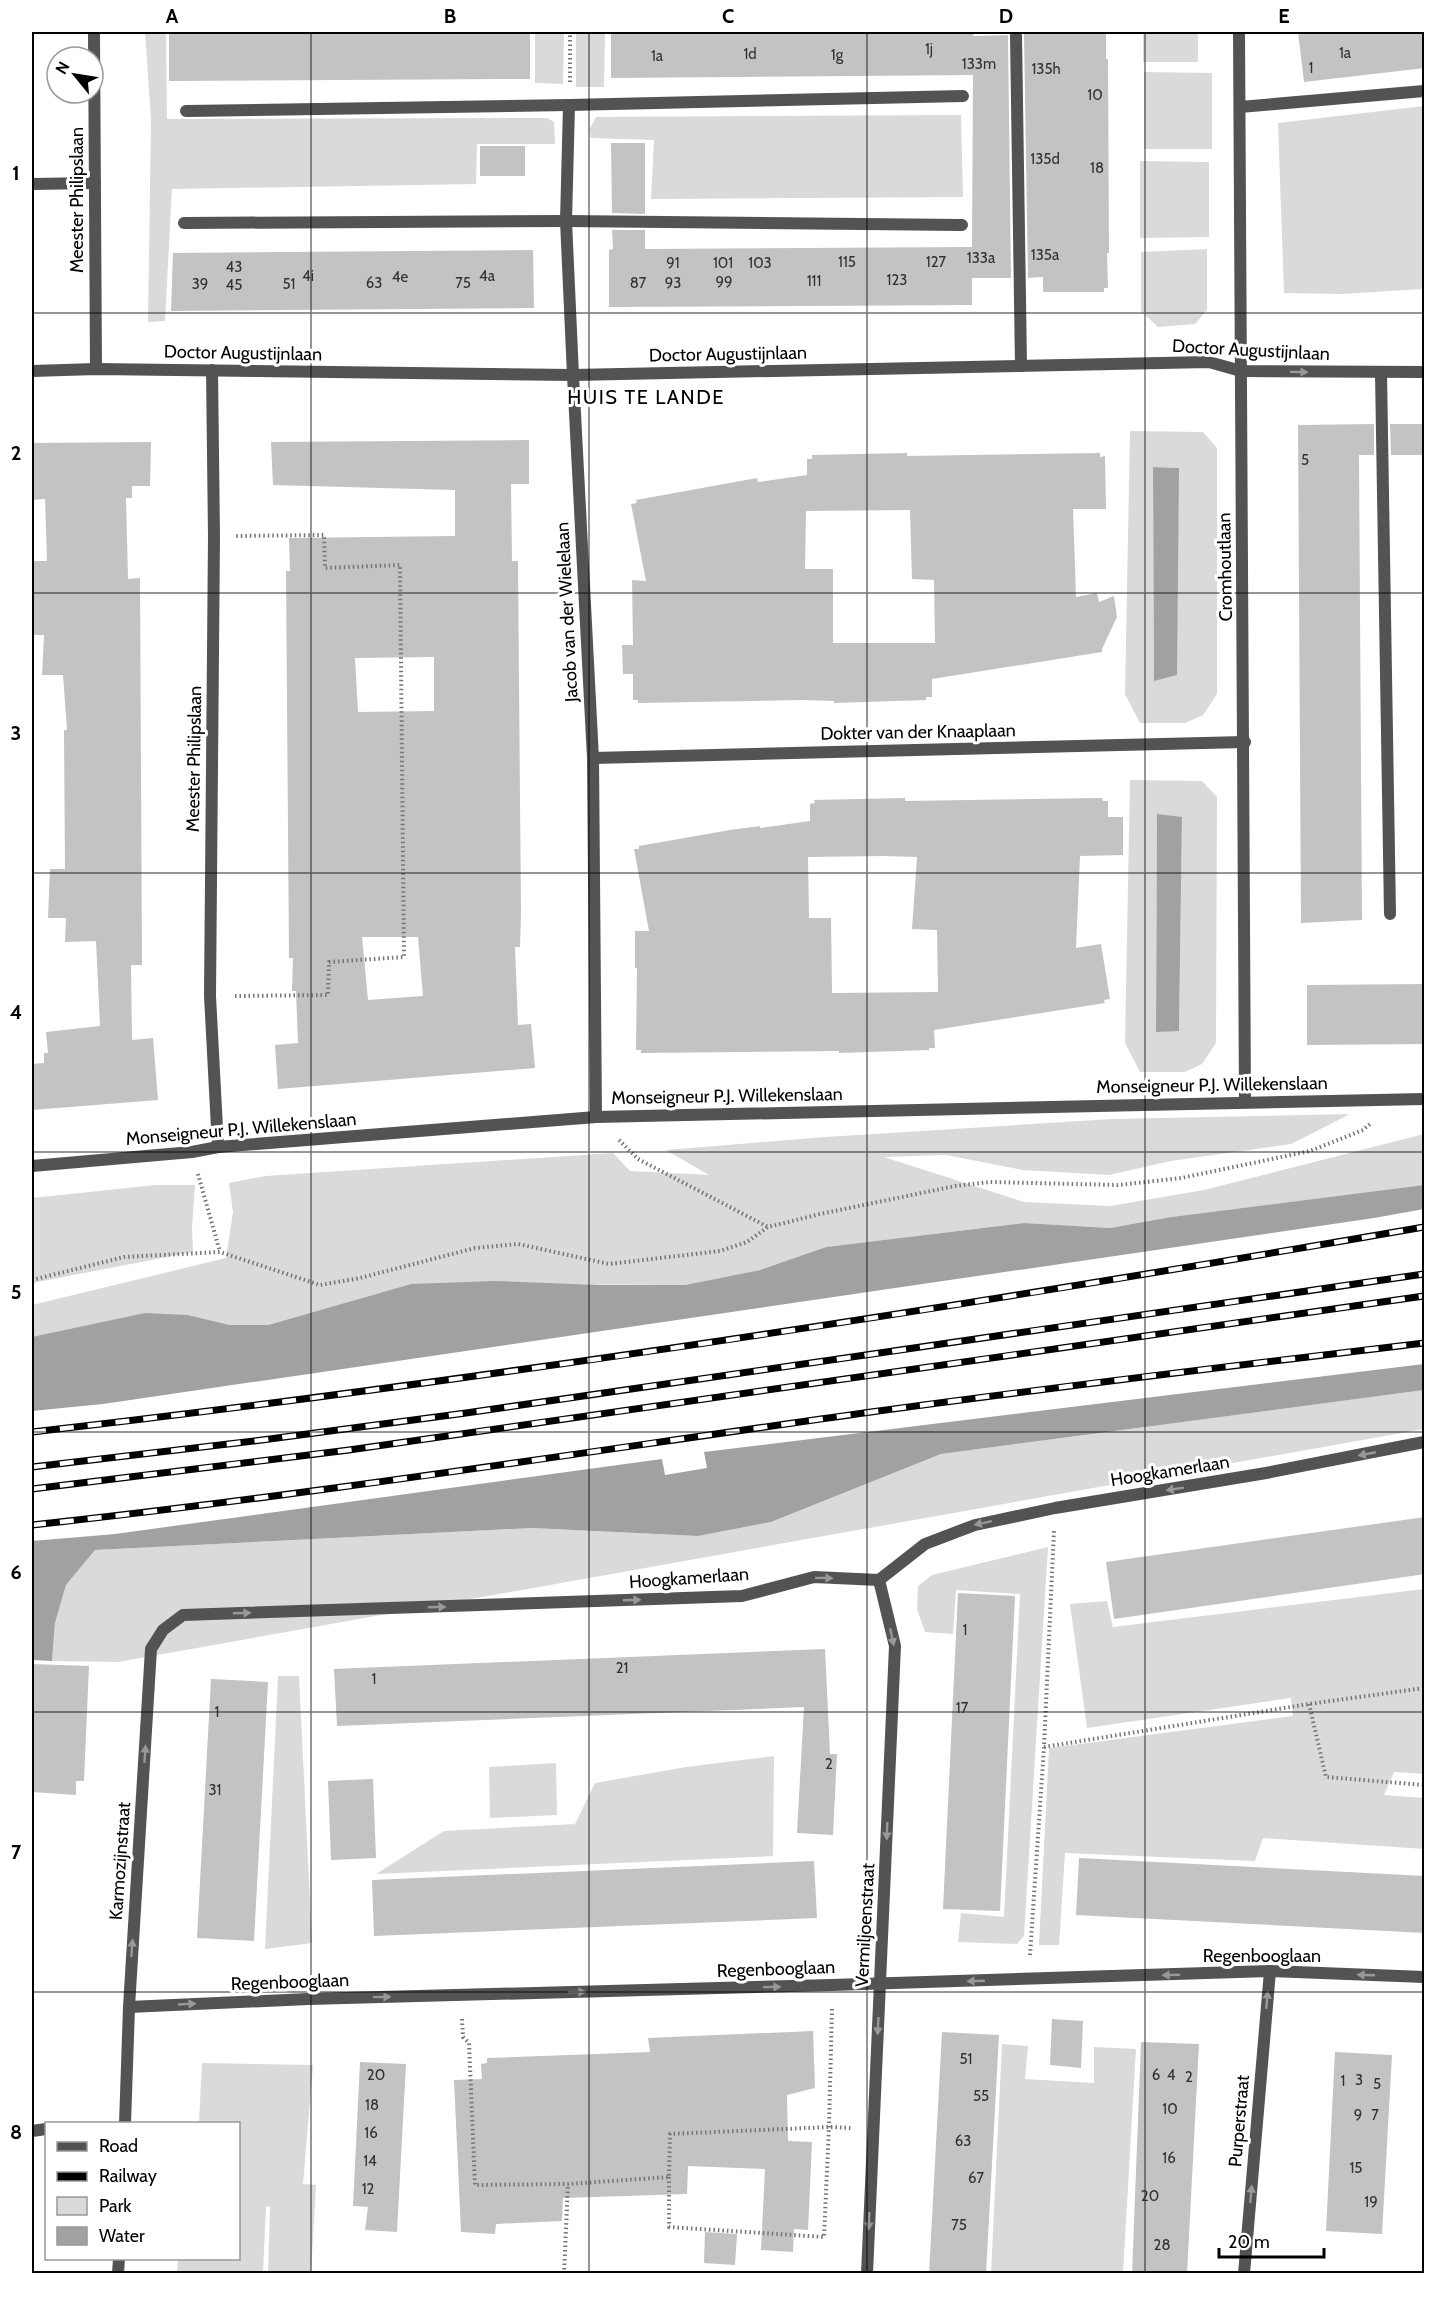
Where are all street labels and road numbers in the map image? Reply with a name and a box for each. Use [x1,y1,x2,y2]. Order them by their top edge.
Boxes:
street label: Meester Philipslaan [66,127,88,273]
street label: Doctor Augustijnlaan [1171,335,1331,365]
street label: Doctor Augustijnlaan [164,341,322,365]
street label: Doctor Augustijnlaan [649,342,807,366]
street label: Cromhoutlaan [1213,512,1237,622]
street label: Jacob van der Wielelaan [551,521,583,704]
street label: Meester Philipslaan [182,686,206,832]
street label: Dokter van der Knaaplaan [820,719,1016,745]
street label: Monseigneur P.J. Willekenslaan [1096,1072,1328,1098]
street label: Monseigneur P.J. Willekenslaan [611,1083,843,1109]
street label: Monseigneur P.J. Willekenslaan [125,1108,357,1150]
street label: Hoogkamerlaan [1109,1451,1231,1491]
street label: Hoogkamerlaan [628,1563,750,1593]
street label: Karmozijnstraat [105,1801,135,1921]
street label: Vermiljoenstraat [851,1863,879,1987]
street label: Regenbooglaan [1203,1945,1321,1967]
street label: Regenbooglaan [716,1956,836,1982]
street label: Regenbooglaan [230,1969,350,1995]
street label: Purperstraat [1224,2074,1254,2168]

